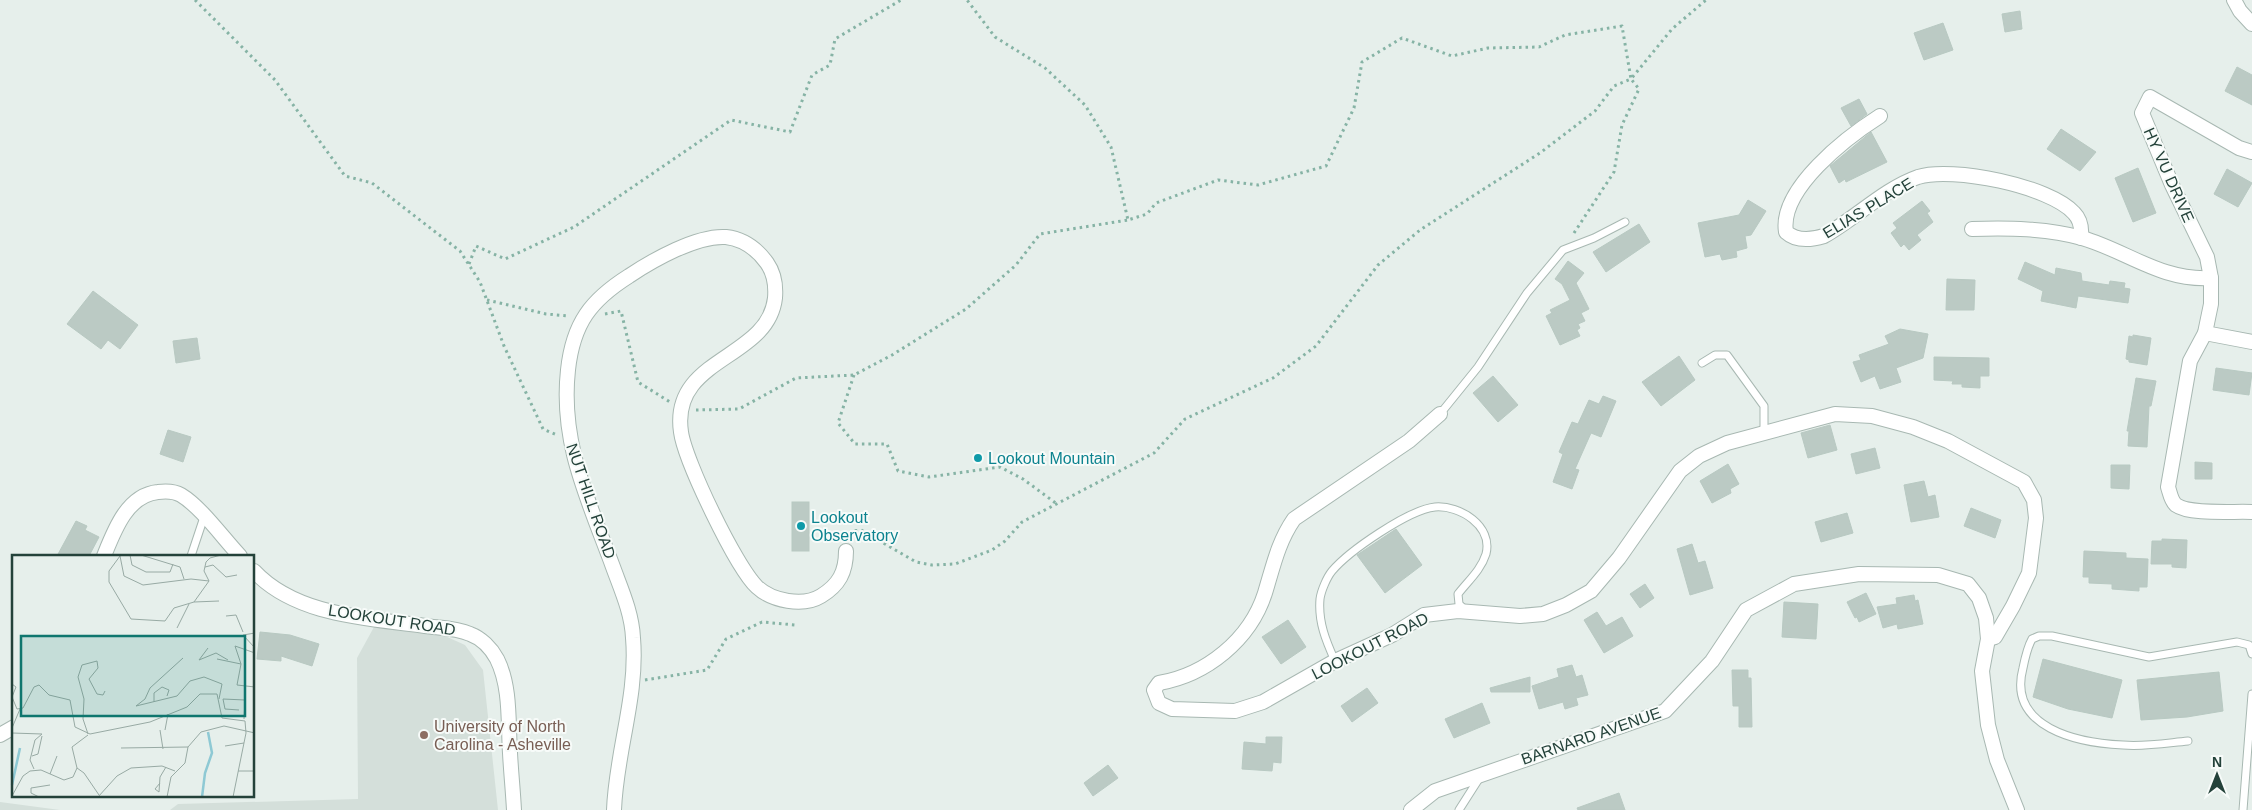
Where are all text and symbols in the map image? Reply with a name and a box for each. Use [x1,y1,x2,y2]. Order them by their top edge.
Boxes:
street label: HY VU DRIVE [2141,125,2197,225]
street label: ELIAS PLACE [1820,174,1916,242]
street label: NUT HILL ROAD [563,441,619,561]
place label: Lookout Mountain [988,450,1115,467]
marker: Lookout Mountain [972,452,984,464]
place label: Lookout Observatory [811,509,898,544]
marker: Lookout Observatory [795,520,807,532]
inset map [12,555,255,798]
street label: LOOKOUT ROAD [327,602,457,638]
street label: LOOKOUT ROAD [1309,609,1431,683]
street label: BARNARD AVENUE [1519,704,1663,768]
place label: University of North Carolina - Asheville [434,718,571,753]
marker: University of North Carolina - Asheville [418,729,430,741]
north arrow [2192,750,2242,800]
text: N [2212,754,2222,770]

